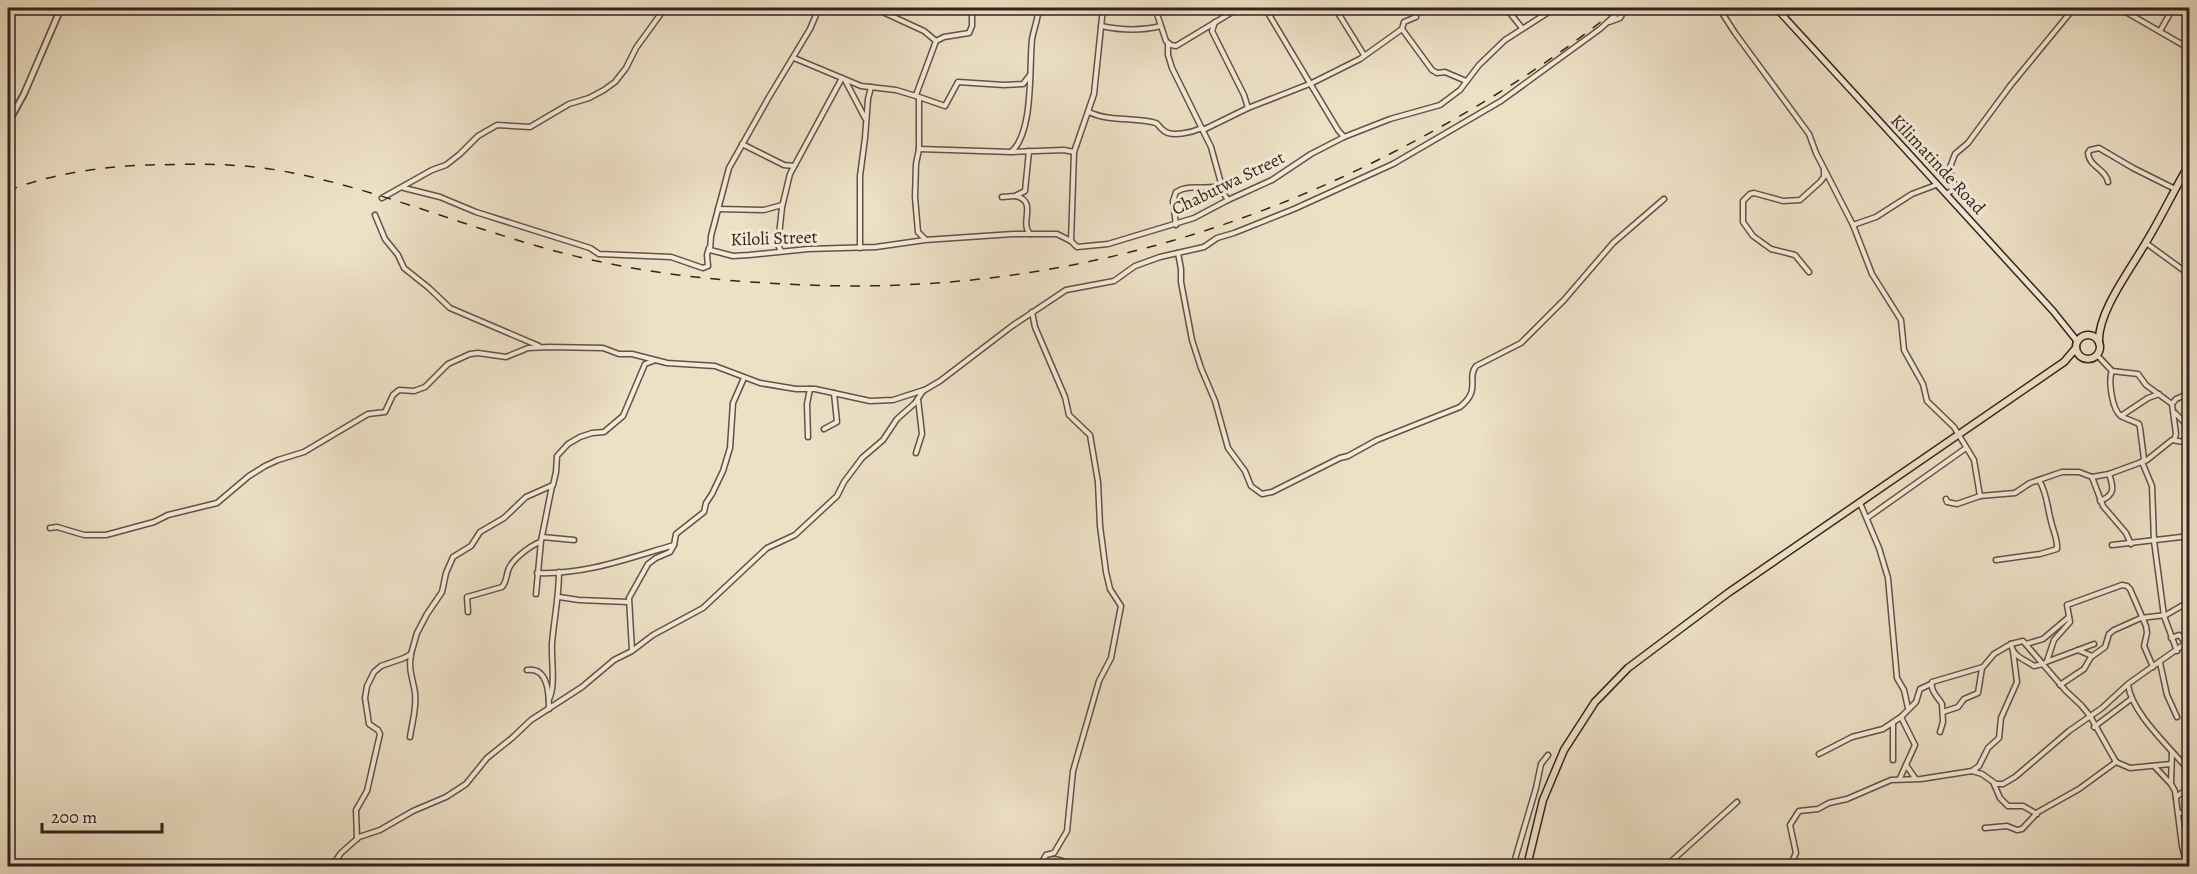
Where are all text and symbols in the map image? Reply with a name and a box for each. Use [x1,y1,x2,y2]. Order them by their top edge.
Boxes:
street label: Kilimatinde Road [1885,109,1991,220]
street label: Chabutwa Street [1168,145,1288,221]
street label: Kiloli Street [730,224,818,252]
scale bar [42,796,162,834]
text: 200 m [51,805,97,829]

